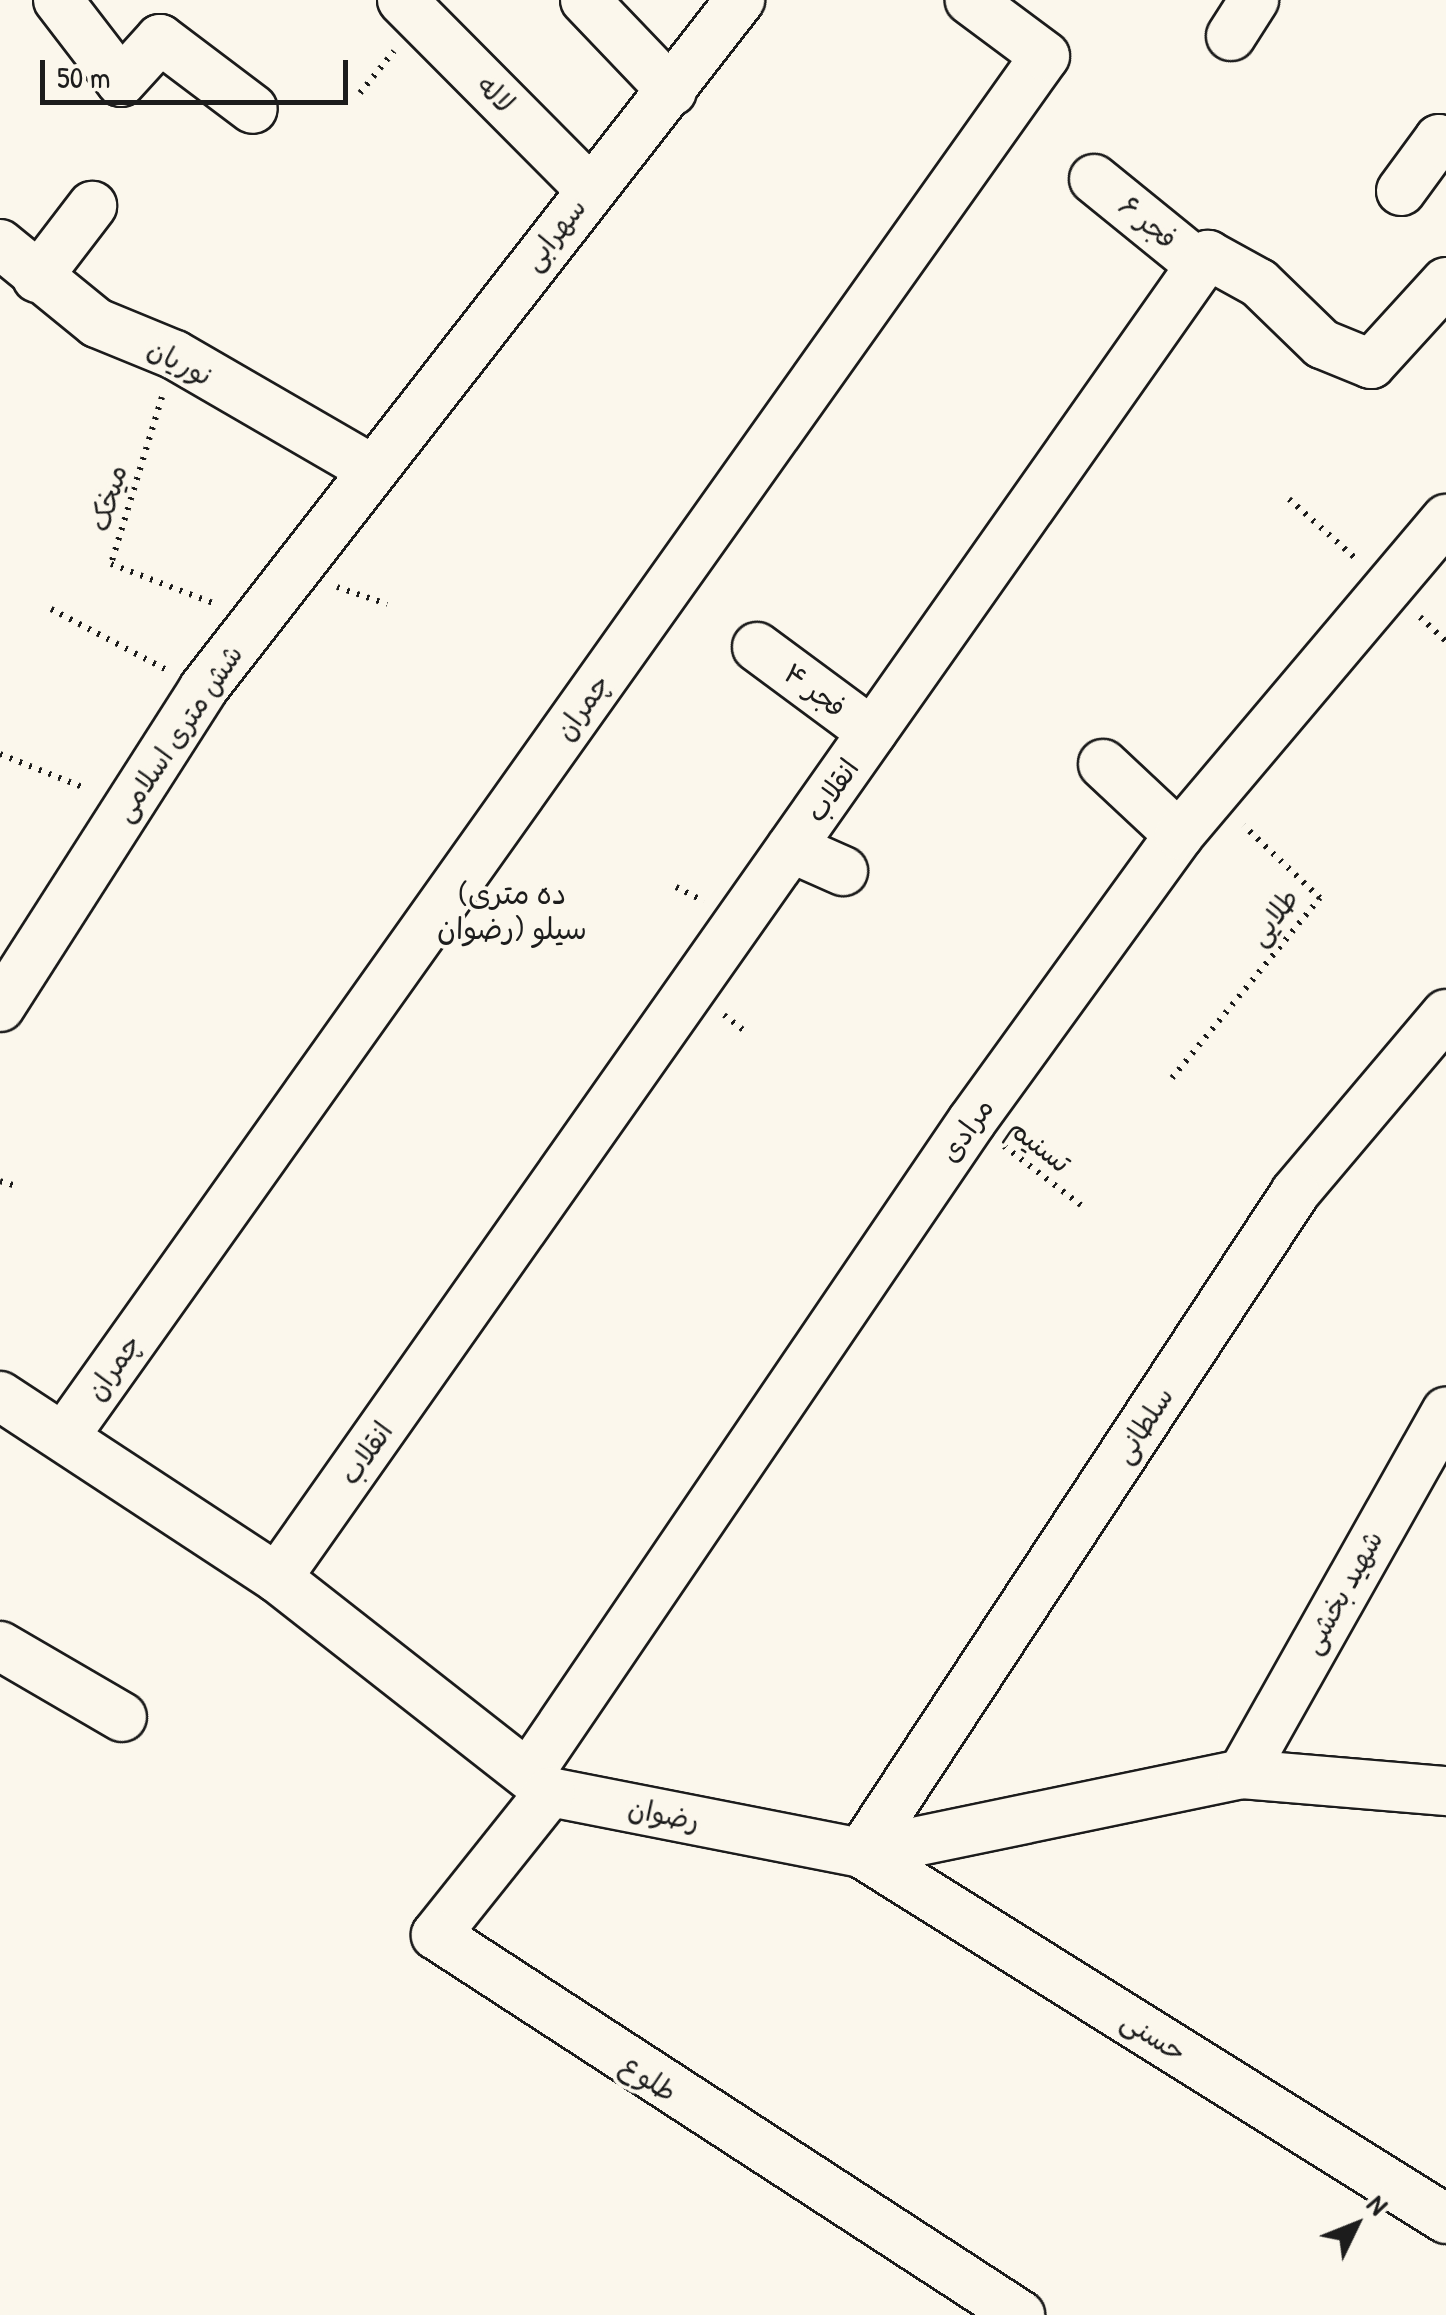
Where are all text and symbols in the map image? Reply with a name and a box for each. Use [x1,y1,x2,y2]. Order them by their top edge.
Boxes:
scale bar [45,40,352,102]
text: 50 m [57,57,110,97]
street label: لاله [470,68,522,120]
street label: فجر ۶ [1112,188,1184,256]
street label: سهرابی [515,191,593,277]
street label: نوریان [142,332,218,392]
street label: میخک [82,461,134,535]
street label: شش متری اسلامی [106,638,250,828]
street label: فجر ۴ [777,656,853,724]
street label: چمران [547,667,617,747]
street label: انقلاب [798,752,866,828]
district label: (ده متری سیلو (رضوان [437,875,587,946]
street label: طلایی [1241,882,1305,952]
street label: مرادی [932,1091,1000,1169]
street label: تسنیم [1002,1110,1078,1180]
street label: چمران [78,1327,148,1407]
street label: سلطانی [1106,1381,1180,1469]
street label: انقلاب [332,1415,400,1491]
street label: شهید بخشی [1294,1524,1390,1660]
street label: رضوان [625,1791,703,1837]
street label: حسنی [1115,2003,1193,2069]
street label: طلوع [615,2047,683,2109]
north arrow [1306,2175,1406,2275]
text: N [1359,2186,1397,2223]

